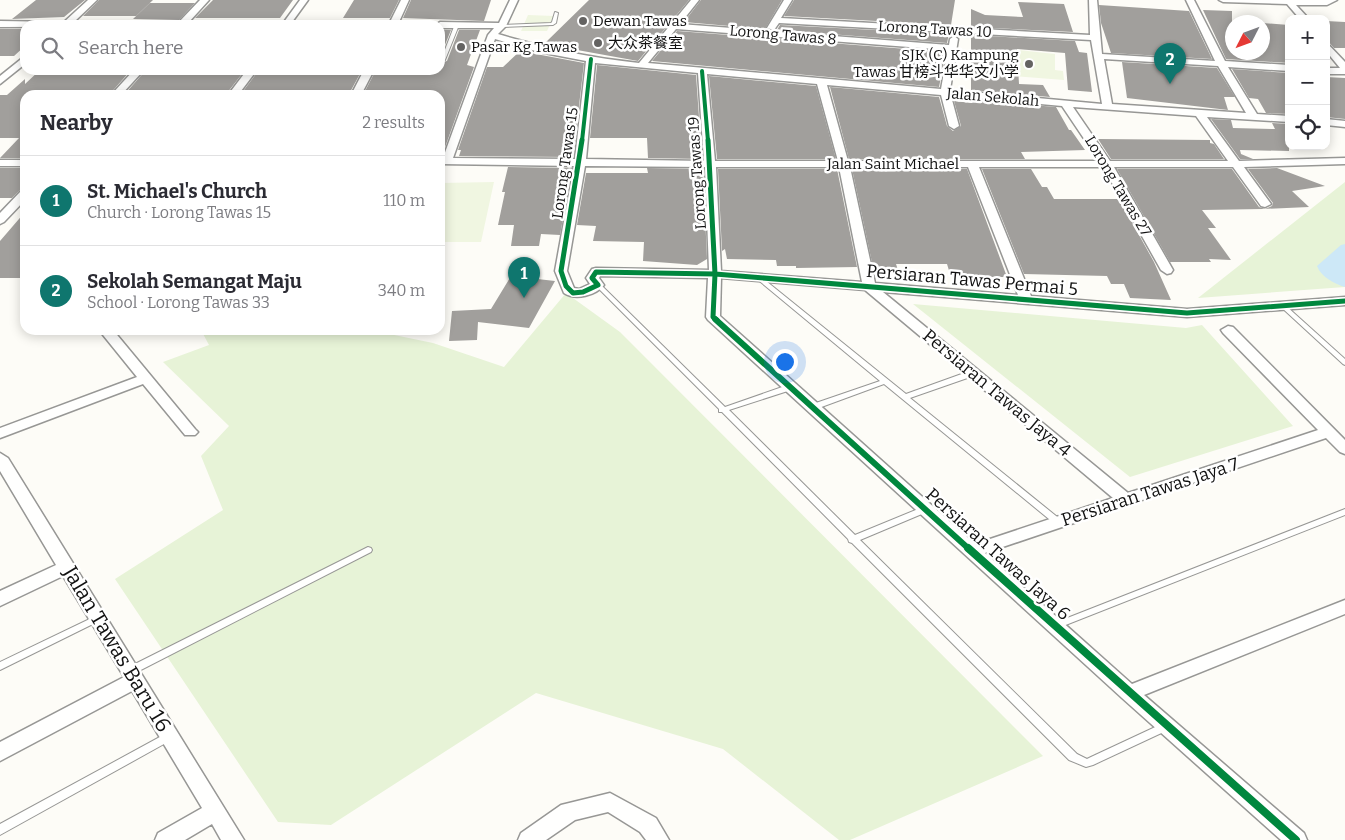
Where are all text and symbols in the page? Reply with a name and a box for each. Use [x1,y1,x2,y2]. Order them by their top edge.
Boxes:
place label: Dewan Tawas [593,12,687,30]
marker: Dewan Tawas [577,15,589,27]
north arrow [1225,15,1270,60]
map controls [1285,15,1330,150]
button: + [1285,15,1330,60]
street label: Lorong Tawas 10 [878,17,992,41]
search box [20,20,445,75]
street label: Lorong Tawas 8 [729,21,837,49]
icon: search [38,34,66,62]
place label: 大众茶餐室 [608,34,683,52]
text: Search here [78,36,183,59]
marker: 大众茶餐室 [592,37,604,49]
place label: Pasar Kg Tawas [471,38,577,56]
marker: Pasar Kg Tawas [455,41,467,53]
pin: 2 [1154,43,1186,84]
place label: SJK (C) Kampung Tawas 甘榜斗华华文小学 [853,46,1019,81]
marker: SJK (C) Kampung Tawas 甘榜斗华华文小学 [1023,58,1035,70]
button: − [1285,60,1330,105]
street label: Jalan Sekolah [945,84,1041,110]
button: locate [1285,105,1330,150]
street label: Lorong Tawas 15 [548,106,582,220]
text: Nearby [40,110,113,136]
text: 2 results [362,113,425,132]
street label: Lorong Tawas 19 [684,116,710,230]
street label: Lorong Tawas 27 [1081,133,1155,240]
street label: Jalan Saint Michael [826,155,959,173]
text: St. Michael's Church [87,180,267,203]
text: 1 [53,191,59,210]
text: 110 m [383,191,425,210]
text: Church · Lorong Tawas 15 [87,203,271,222]
pin: 1 [508,257,540,298]
street label: Persiaran Tawas Permai 5 [865,260,1079,300]
text: Sekolah Semangat Maju [87,270,302,293]
text: 2 [51,281,61,300]
text: 340 m [378,281,425,300]
text: School · Lorong Tawas 33 [87,293,270,312]
street label: Persiaran Tawas Jaya 4 [918,325,1076,462]
your location [772,349,798,375]
street label: Persiaran Tawas Jaya 7 [1058,453,1242,531]
street label: Persiaran Tawas Jaya 6 [921,483,1075,625]
street label: Jalan Tawas Baru 16 [57,561,177,737]

